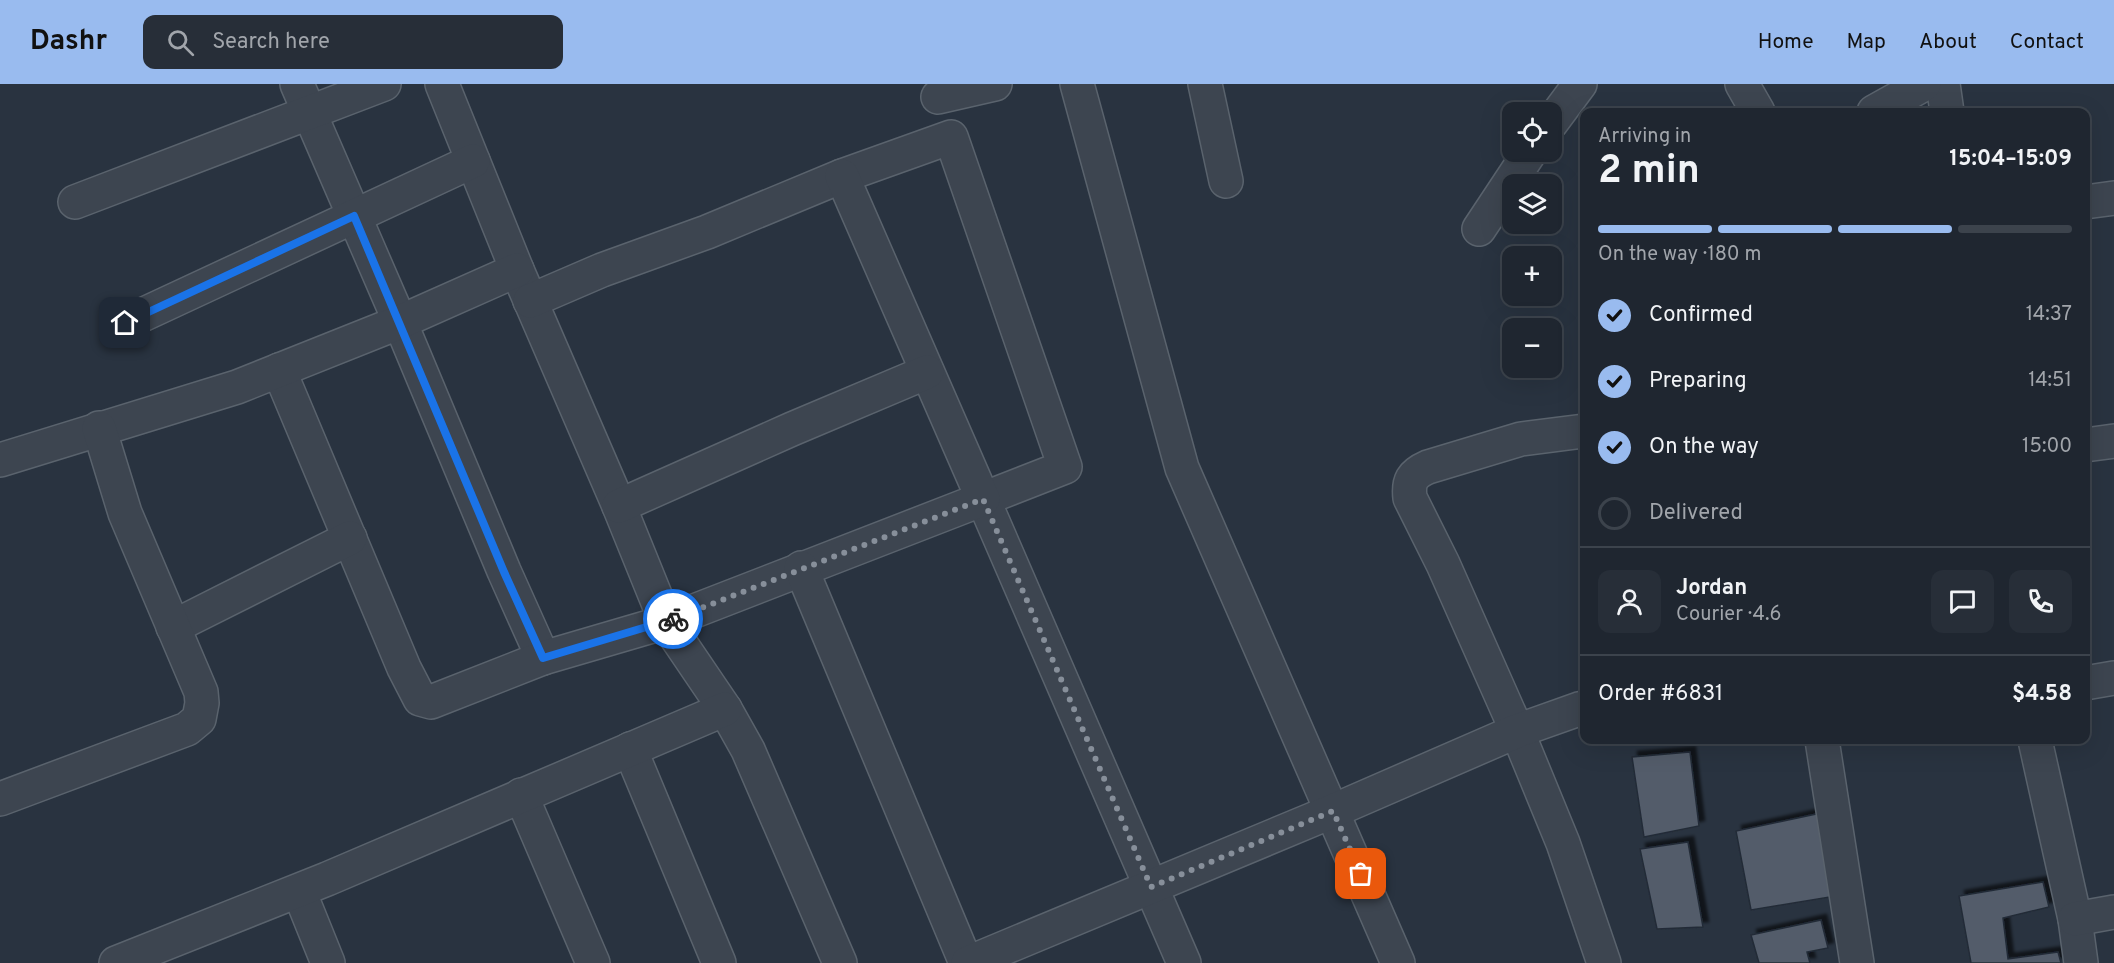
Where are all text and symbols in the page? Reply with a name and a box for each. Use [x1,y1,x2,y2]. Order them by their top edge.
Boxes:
search box [143,15,563,69]
text: Dashr [30,24,107,60]
icon: search [164,26,197,59]
text: Search here [212,29,330,56]
text: Home [1758,29,1814,56]
text: Map [1847,29,1886,56]
text: About [1919,29,1977,56]
text: Contact [2010,29,2084,56]
map controls [1502,102,1562,378]
button: locate [1502,102,1562,162]
text: Arriving in [1598,124,1691,150]
text: 15:04–15:09 [1949,146,2072,173]
text: 2 min [1598,148,1700,197]
button: layers [1502,174,1562,234]
text: On the way · 180 m [1598,242,1761,268]
button: + [1502,246,1562,306]
pin [99,297,150,348]
icon: check [1598,299,1631,332]
text: Confirmed [1649,302,1753,329]
text: 14:37 [2026,302,2072,328]
icon: home [108,306,141,339]
button: − [1502,318,1562,378]
icon: check [1598,365,1631,398]
text: Preparing [1649,368,1747,395]
text: 14:51 [2028,368,2072,394]
icon: check [1598,431,1631,464]
text: On the way [1649,434,1759,461]
text: 15:00 [2022,434,2072,460]
text: Delivered [1649,500,1743,527]
button: person [1598,570,1661,633]
button: chat [1931,570,1994,633]
button: phone [2009,570,2072,633]
text: Jordan [1676,575,1747,602]
courier [643,589,703,649]
text: Courier · 4.6 [1676,602,1781,628]
icon: bike [657,603,690,636]
text: Order #6831 [1598,681,1723,708]
text: $4.58 [2012,681,2072,708]
pin [1335,848,1386,899]
icon: bag [1344,857,1377,890]

